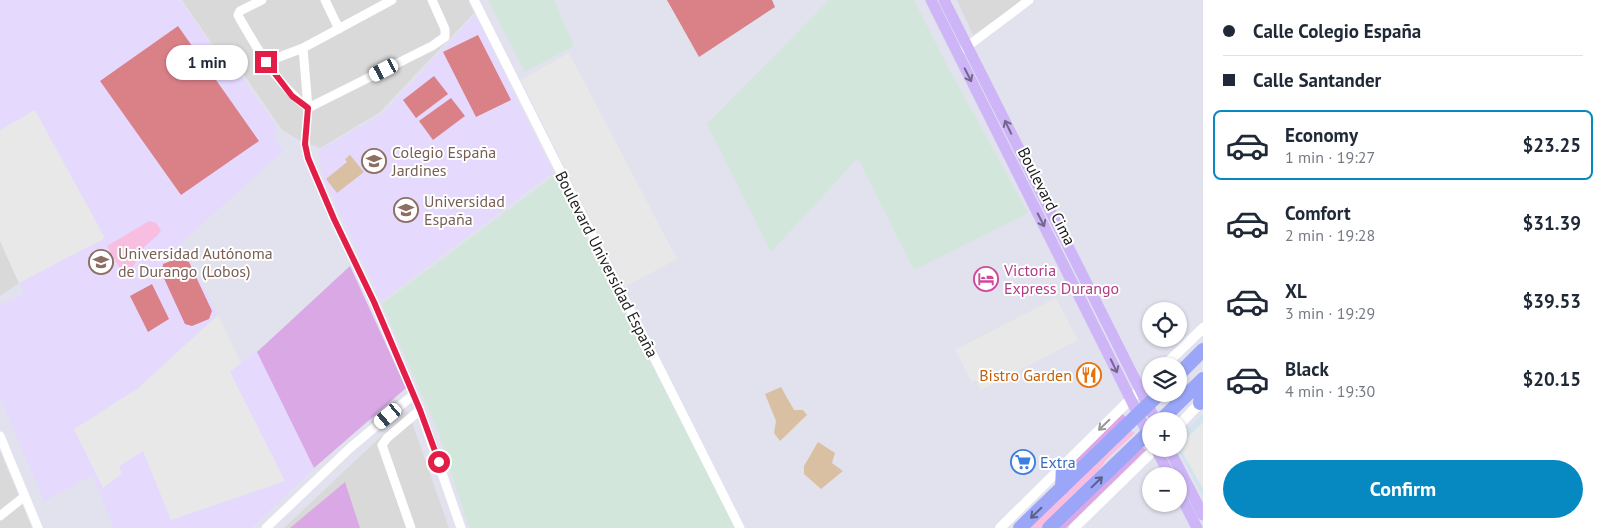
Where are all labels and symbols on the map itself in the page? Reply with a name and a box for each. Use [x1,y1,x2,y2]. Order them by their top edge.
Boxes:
callout: 1 min [166,44,248,80]
route end [255,51,277,73]
car [367,57,400,83]
one-way arrow [964,67,973,82]
one-way arrow [1003,120,1013,135]
place label: Colegio España Jardines [391,142,496,180]
street label: Boulevard Cima [1014,144,1080,248]
school or university icon: Colegio España Jardines [361,148,387,174]
street label: Boulevard Universidad España [551,167,663,361]
place label: Universidad España [424,191,505,229]
school or university icon: Universidad España [393,197,419,223]
one-way arrow [1036,213,1046,228]
place label: Universidad Autónoma de Durango (Lobos) [118,243,273,281]
school or university icon: Universidad Autónoma de Durango (Lobos) [88,249,114,275]
place label: Victoria Express Durango [1003,260,1119,298]
hotel icon: Victoria Express Durango [973,266,999,292]
one-way arrow [1109,358,1119,373]
restaurant icon: Bistro Garden [1076,362,1102,388]
place label: Bistro Garden [979,365,1072,385]
car [371,401,404,431]
one-way arrow [1097,419,1110,431]
supermarket icon: Extra [1010,449,1036,475]
route start [428,451,450,473]
place label: Extra [1040,452,1076,472]
one-way arrow [1090,476,1103,488]
one-way arrow [1029,507,1042,519]

